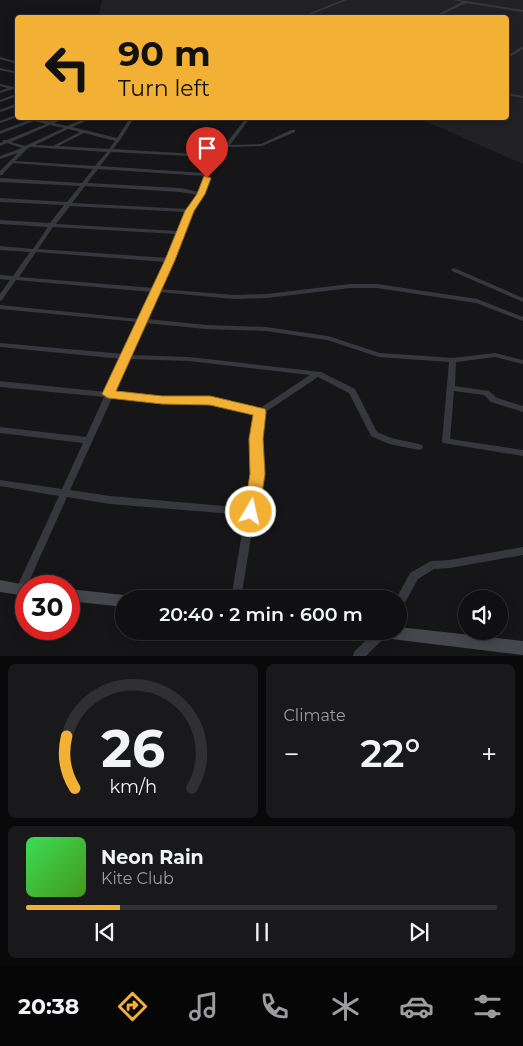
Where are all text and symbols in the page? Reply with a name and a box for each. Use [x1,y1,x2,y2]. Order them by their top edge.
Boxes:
text: 90 m [118,32,211,75]
icon: left [35,35,100,100]
text: Turn left [118,75,210,102]
pin [186,127,228,178]
icon: arrive [193,134,221,162]
position arrow [224,485,276,537]
speed limit sign: 30 [15,575,80,640]
map controls [458,590,508,640]
button: sound [458,590,508,640]
text: 20:40 · 2 min · 600 m [159,603,363,626]
text: Climate [284,706,346,725]
text: 26 [101,717,165,780]
text: 22° [360,730,420,777]
text: − [284,737,300,771]
text: + [481,737,497,771]
text: km/h [109,776,157,797]
text: Neon Rain [101,846,204,869]
text: Kite Club [101,869,174,888]
icon: previous [91,918,119,946]
icon: pause [248,918,276,946]
icon: next [405,918,433,946]
icon: directions [115,989,150,1024]
icon: music [186,989,221,1024]
icon: phone [257,989,292,1024]
icon: climate [328,989,363,1024]
icon: car [399,989,434,1024]
icon: filters [470,989,505,1024]
text: 20:38 [18,993,79,1020]

